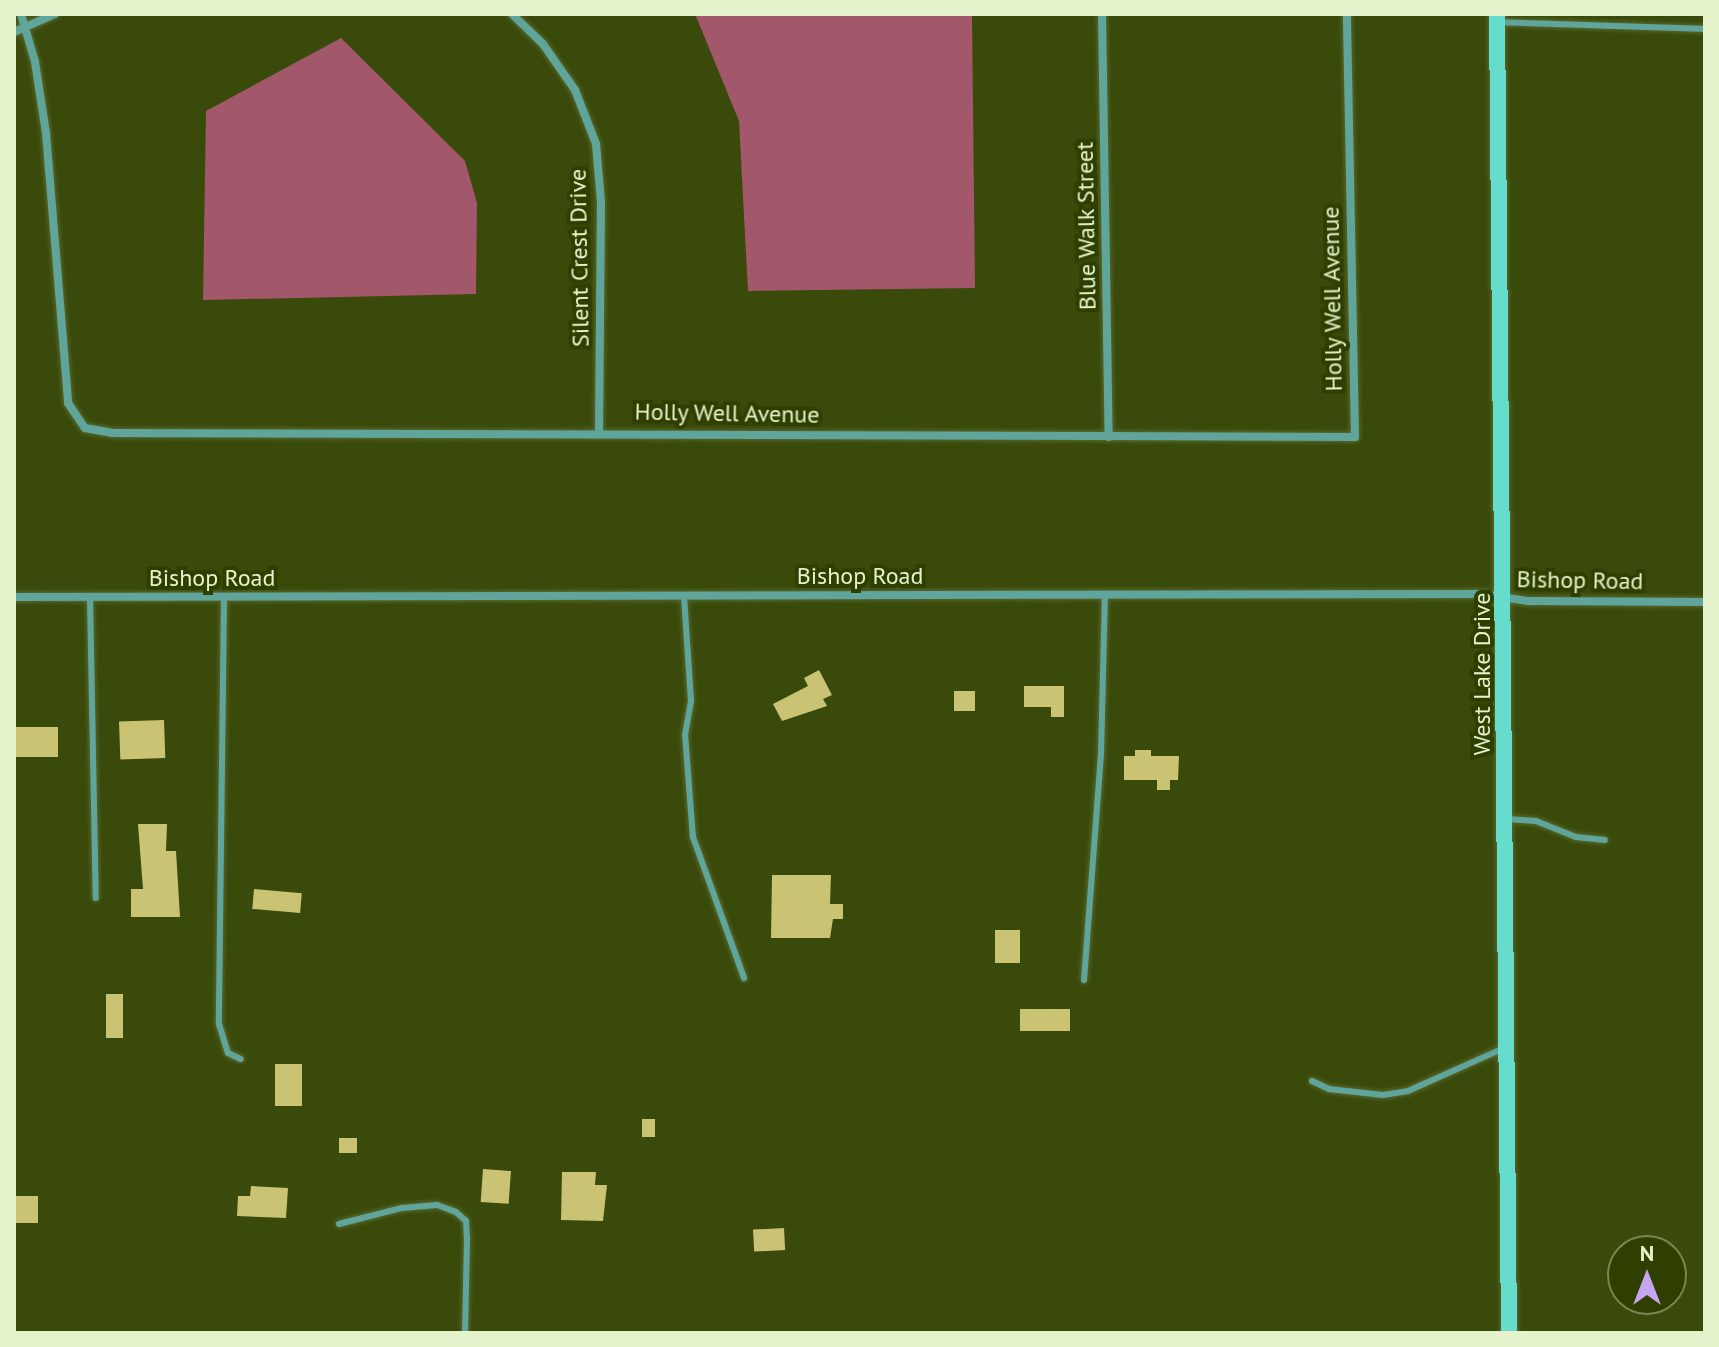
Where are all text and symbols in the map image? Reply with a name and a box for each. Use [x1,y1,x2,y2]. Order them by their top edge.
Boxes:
street label: Blue Walk Street [1070,141,1102,311]
street label: Silent Crest Drive [563,169,595,347]
street label: Holly Well Avenue [1316,205,1348,393]
street label: Holly Well Avenue [633,397,821,429]
street label: Bishop Road [797,562,923,590]
street label: Bishop Road [149,564,275,592]
street label: Bishop Road [1516,564,1644,596]
street label: West Lake Drive [1468,592,1496,756]
north arrow [1607,1235,1687,1315]
text: N [1640,1239,1654,1267]

